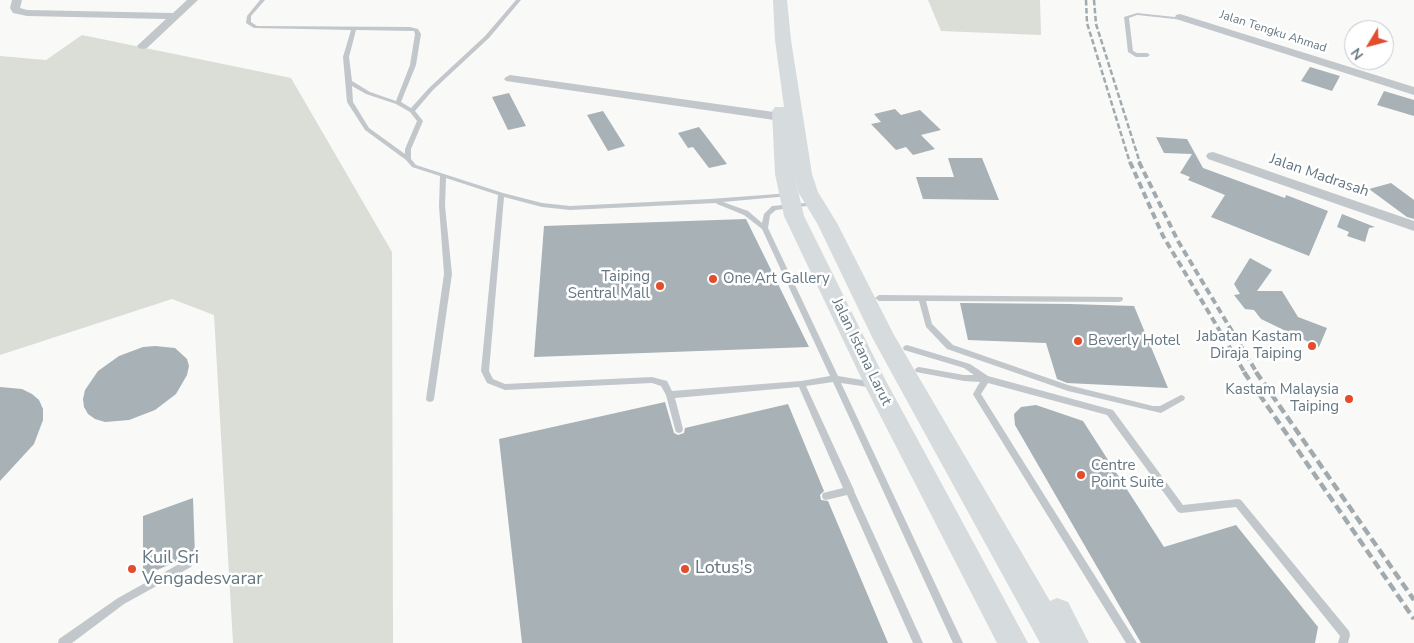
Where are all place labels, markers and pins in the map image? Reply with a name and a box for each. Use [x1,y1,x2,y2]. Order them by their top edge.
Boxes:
place label: Taiping Sentral Mall [568,268,650,303]
place label: One Art Gallery [723,270,830,288]
marker: One Art Gallery [707,273,719,285]
marker: Taiping Sentral Mall [654,280,666,292]
place label: Jabatan Kastam Diraja Taiping [1196,328,1302,363]
place label: Beverly Hotel [1088,332,1180,350]
marker: Beverly Hotel [1072,335,1084,347]
marker: Jabatan Kastam Diraja Taiping [1306,340,1318,352]
place label: Kastam Malaysia Taiping [1225,381,1339,416]
marker: Kastam Malaysia Taiping [1343,393,1355,405]
place label: Centre Point Suite [1091,457,1164,492]
marker: Centre Point Suite [1075,469,1087,481]
place label: Kuil Sri Vengadesvarar [142,548,263,590]
place label: Lotus's [695,558,752,580]
marker: Kuil Sri Vengadesvarar [126,563,138,575]
marker: Lotus's [679,563,691,575]

